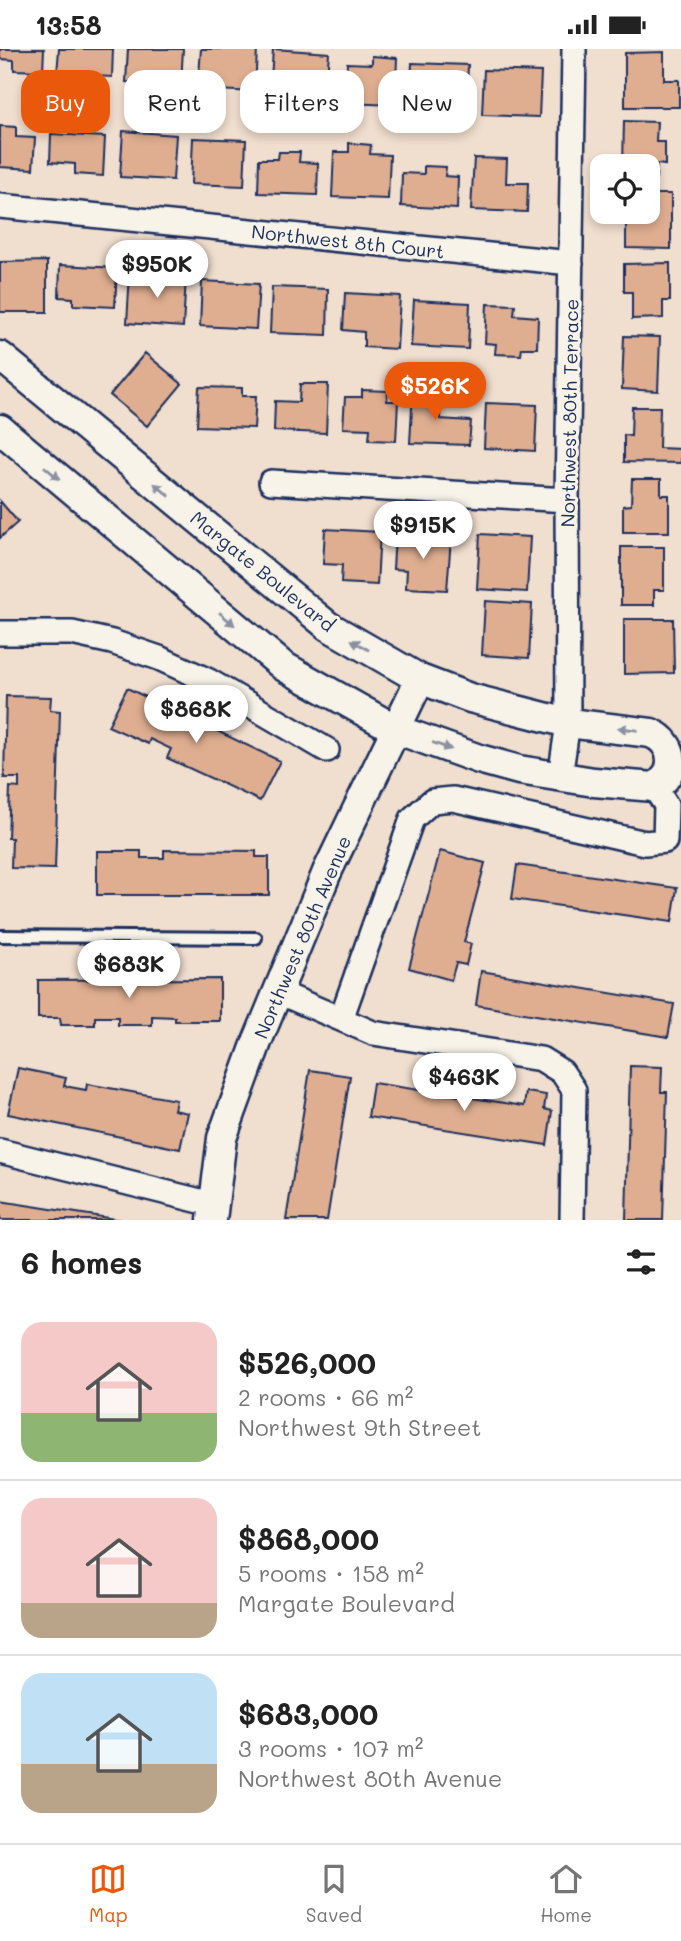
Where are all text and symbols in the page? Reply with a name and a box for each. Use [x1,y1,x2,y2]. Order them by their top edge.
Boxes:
text: 13:58 [35,8,102,42]
chip: Buy [21,70,110,133]
chip: Rent [124,70,226,133]
chip: Filters [240,70,364,133]
chip: New [378,70,477,133]
map controls [590,154,660,224]
button: locate [590,154,660,224]
street label: Northwest 8th Court [250,218,446,264]
pin: $950K [108,240,206,300]
text: $950K [121,248,193,278]
street label: Northwest 80th Terrace [555,298,583,528]
pin: $526K [386,363,484,422]
text: $526K [400,370,470,400]
one-way arrow [44,465,61,480]
one-way arrow [154,483,171,498]
pin: $915K [374,501,472,561]
street label: Margate Boulevard [186,505,340,637]
text: $915K [390,509,456,539]
one-way arrow [218,611,236,626]
one-way arrow [351,639,370,651]
pin: $868K [147,685,245,745]
text: $868K [160,693,232,723]
one-way arrow [616,724,638,735]
one-way arrow [432,741,453,752]
street label: Northwest 80th Avenue [248,832,356,1042]
pin: $683K [80,941,178,1000]
text: $683K [93,948,165,978]
pin: $463K [415,1053,513,1113]
text: $463K [428,1061,500,1091]
text: 6 homes [21,1242,142,1282]
icon: filters [622,1243,660,1281]
text: $526,000 [238,1342,376,1382]
icon: home [77,1350,161,1434]
text: 2 rooms · 66 m² [238,1382,413,1412]
text: Northwest 9th Street [238,1412,481,1442]
text: $868,000 [238,1518,379,1558]
icon: home [77,1526,161,1610]
text: 5 rooms · 158 m² [238,1558,424,1588]
text: Margate Boulevard [238,1588,455,1618]
text: $683,000 [238,1693,378,1733]
icon: home [77,1701,161,1785]
text: 3 rooms · 107 m² [238,1733,424,1763]
text: Northwest 80th Avenue [238,1763,502,1793]
tab: Map [89,1860,128,1927]
tab: Saved [306,1860,362,1927]
tab: Home [540,1860,592,1927]

